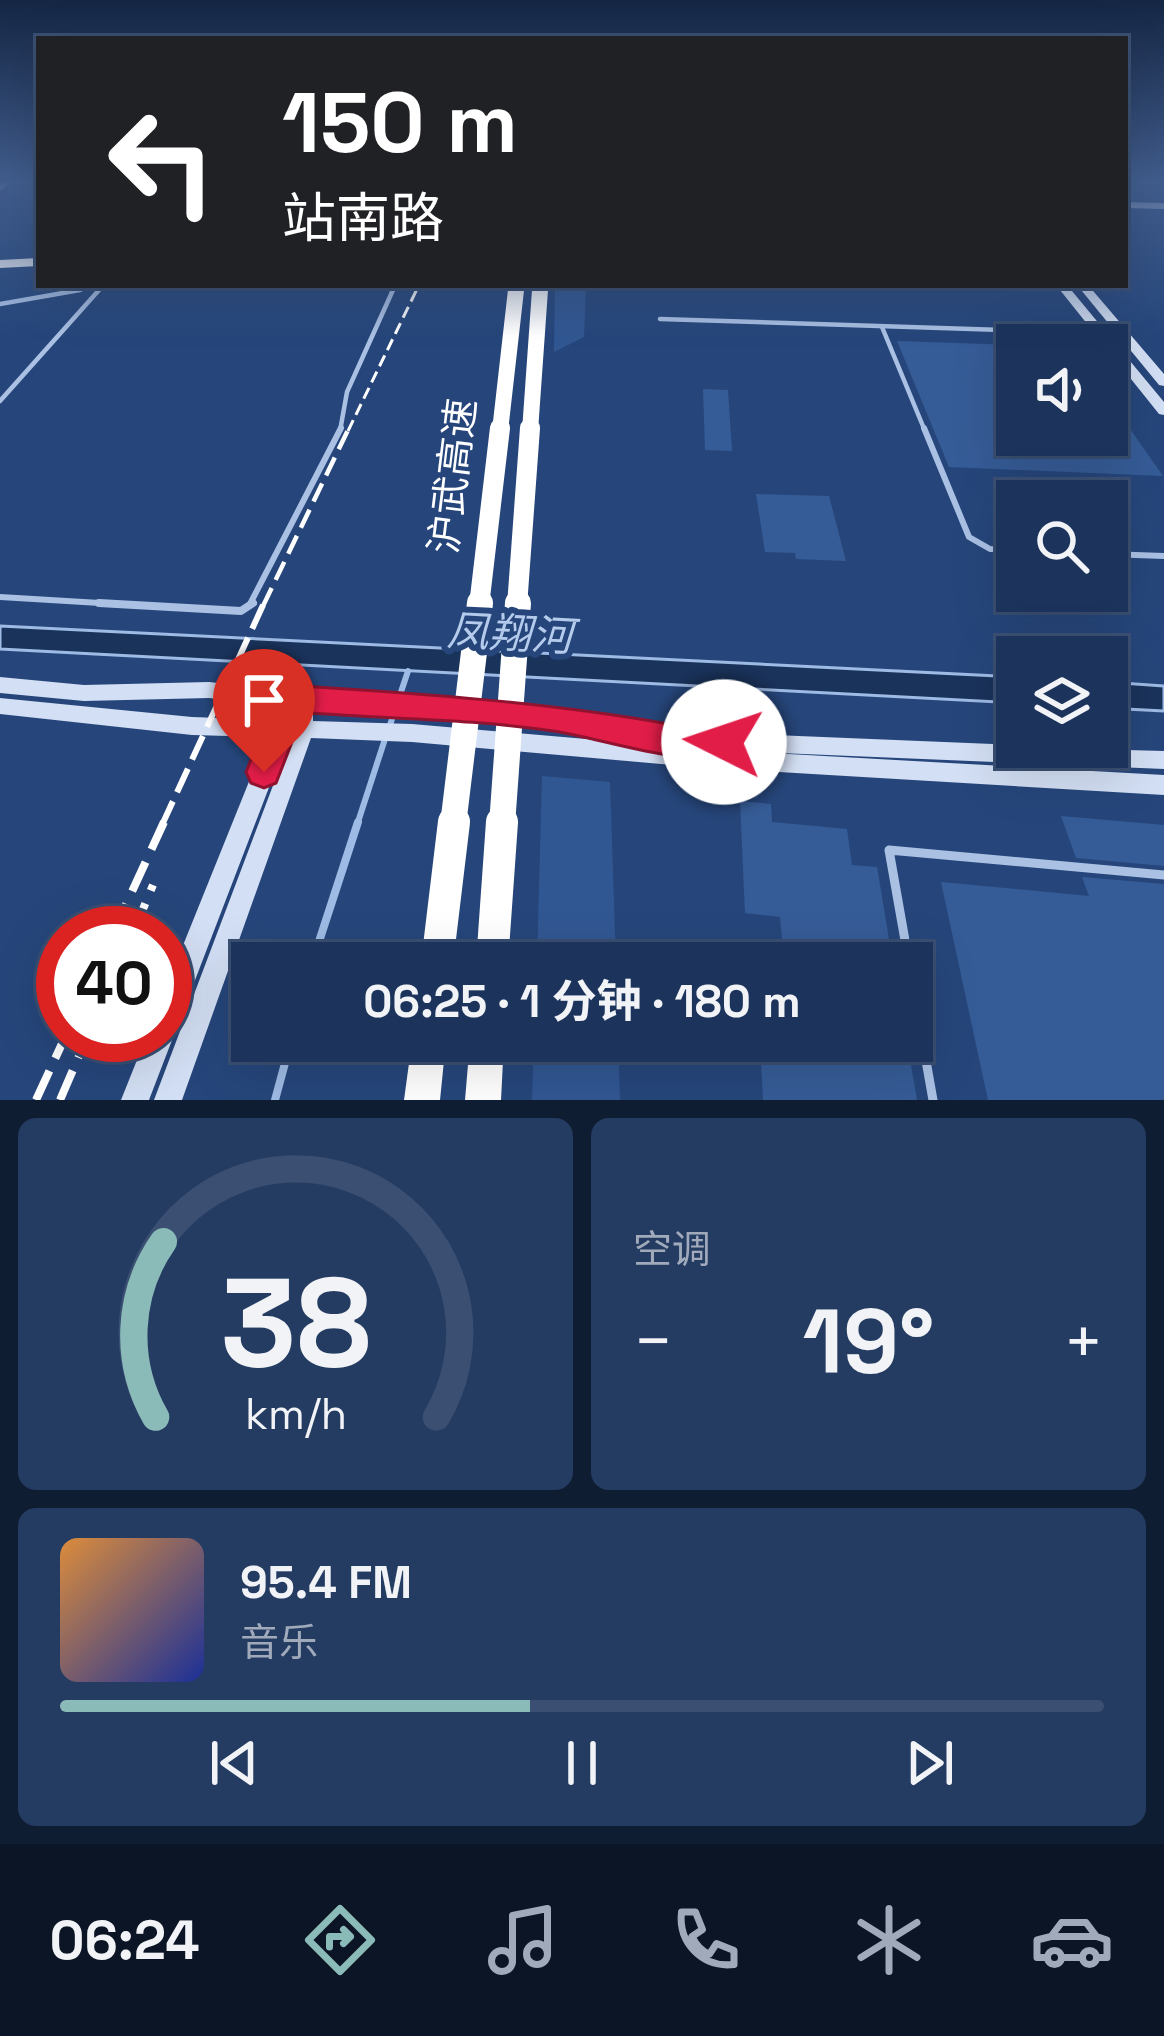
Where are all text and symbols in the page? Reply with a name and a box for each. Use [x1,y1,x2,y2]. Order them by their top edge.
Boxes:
text: 150 m [282,69,518,177]
icon: left [84,84,240,240]
text: 站南路 [282,184,444,253]
map controls [996,324,1128,768]
button: sound [996,324,1128,456]
street label: 沪武高速 [419,396,486,556]
button: search [996,480,1128,612]
water label: 凤翔河 [446,604,581,664]
button: layers [996,636,1128,768]
pin [213,649,315,772]
icon: arrive [231,667,297,733]
position arrow [661,679,787,805]
speed limit sign: 40 [36,906,192,1062]
text: 06:25 · 1 分钟 · 180 m [363,973,801,1030]
text: 空调 [633,1225,711,1274]
text: 38 [220,1243,371,1402]
text: 19° [803,1284,934,1399]
text: − [633,1299,674,1383]
text: + [1063,1299,1104,1383]
text: km/h [244,1387,347,1442]
text: 95.4 FM [240,1554,412,1611]
text: 音乐 [240,1618,318,1667]
icon: previous [201,1730,267,1796]
icon: pause [549,1730,615,1796]
icon: next [897,1730,963,1796]
icon: directions [298,1898,382,1982]
icon: music [481,1898,565,1982]
icon: phone [664,1898,748,1982]
icon: climate [847,1898,931,1982]
icon: car [1030,1898,1114,1982]
text: 06:24 [49,1906,200,1975]

